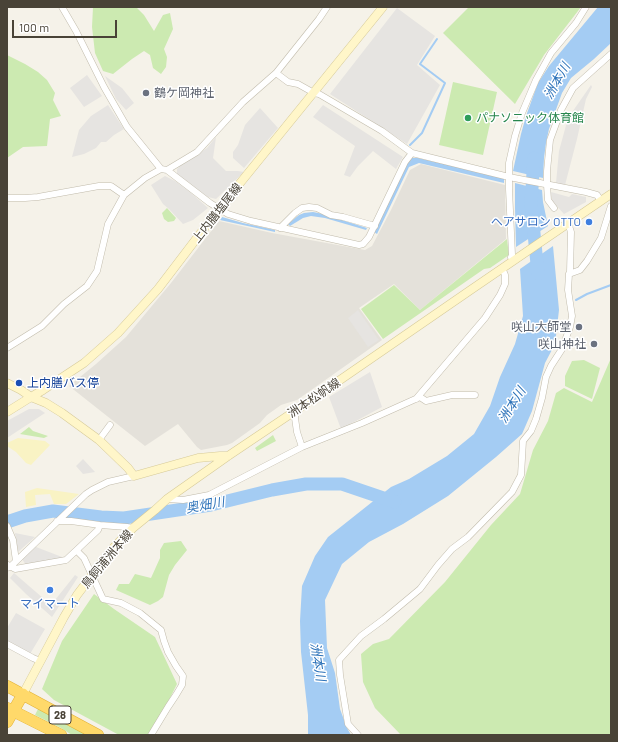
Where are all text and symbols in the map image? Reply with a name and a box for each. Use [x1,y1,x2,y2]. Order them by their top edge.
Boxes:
scale bar [14,12,119,38]
text: 100 m [19,20,49,34]
water label: 洲本川 [540,60,574,102]
place label: 鶴ケ岡神社 [154,86,214,100]
marker: 鶴ケ岡神社 [141,88,151,98]
place label: パナソニック体育館 [476,111,584,125]
marker: パナソニック体育館 [463,113,473,123]
street label: 上内膳塩尾線 [189,180,245,246]
place label: ヘアサロン OTTO [491,215,581,229]
marker: ヘアサロン OTTO [584,217,594,227]
place label: 咲山大師堂 [511,320,571,334]
marker: 咲山大師堂 [574,322,584,332]
place label: 咲山神社 [538,337,586,351]
marker: 咲山神社 [589,339,599,349]
street label: 洲本松帆線 [285,375,343,421]
place label: 上内膳バス停 [27,376,99,390]
marker: 上内膳バス停 [14,378,24,388]
water label: 洲本川 [495,384,529,426]
water label: 奥畑川 [184,494,226,516]
street label: 鳥飼浦洲本線 [78,527,136,591]
marker: マイマート [45,585,55,595]
place label: マイマート [20,597,80,611]
water label: 洲本川 [307,642,329,682]
road number: 28 [49,706,71,724]

